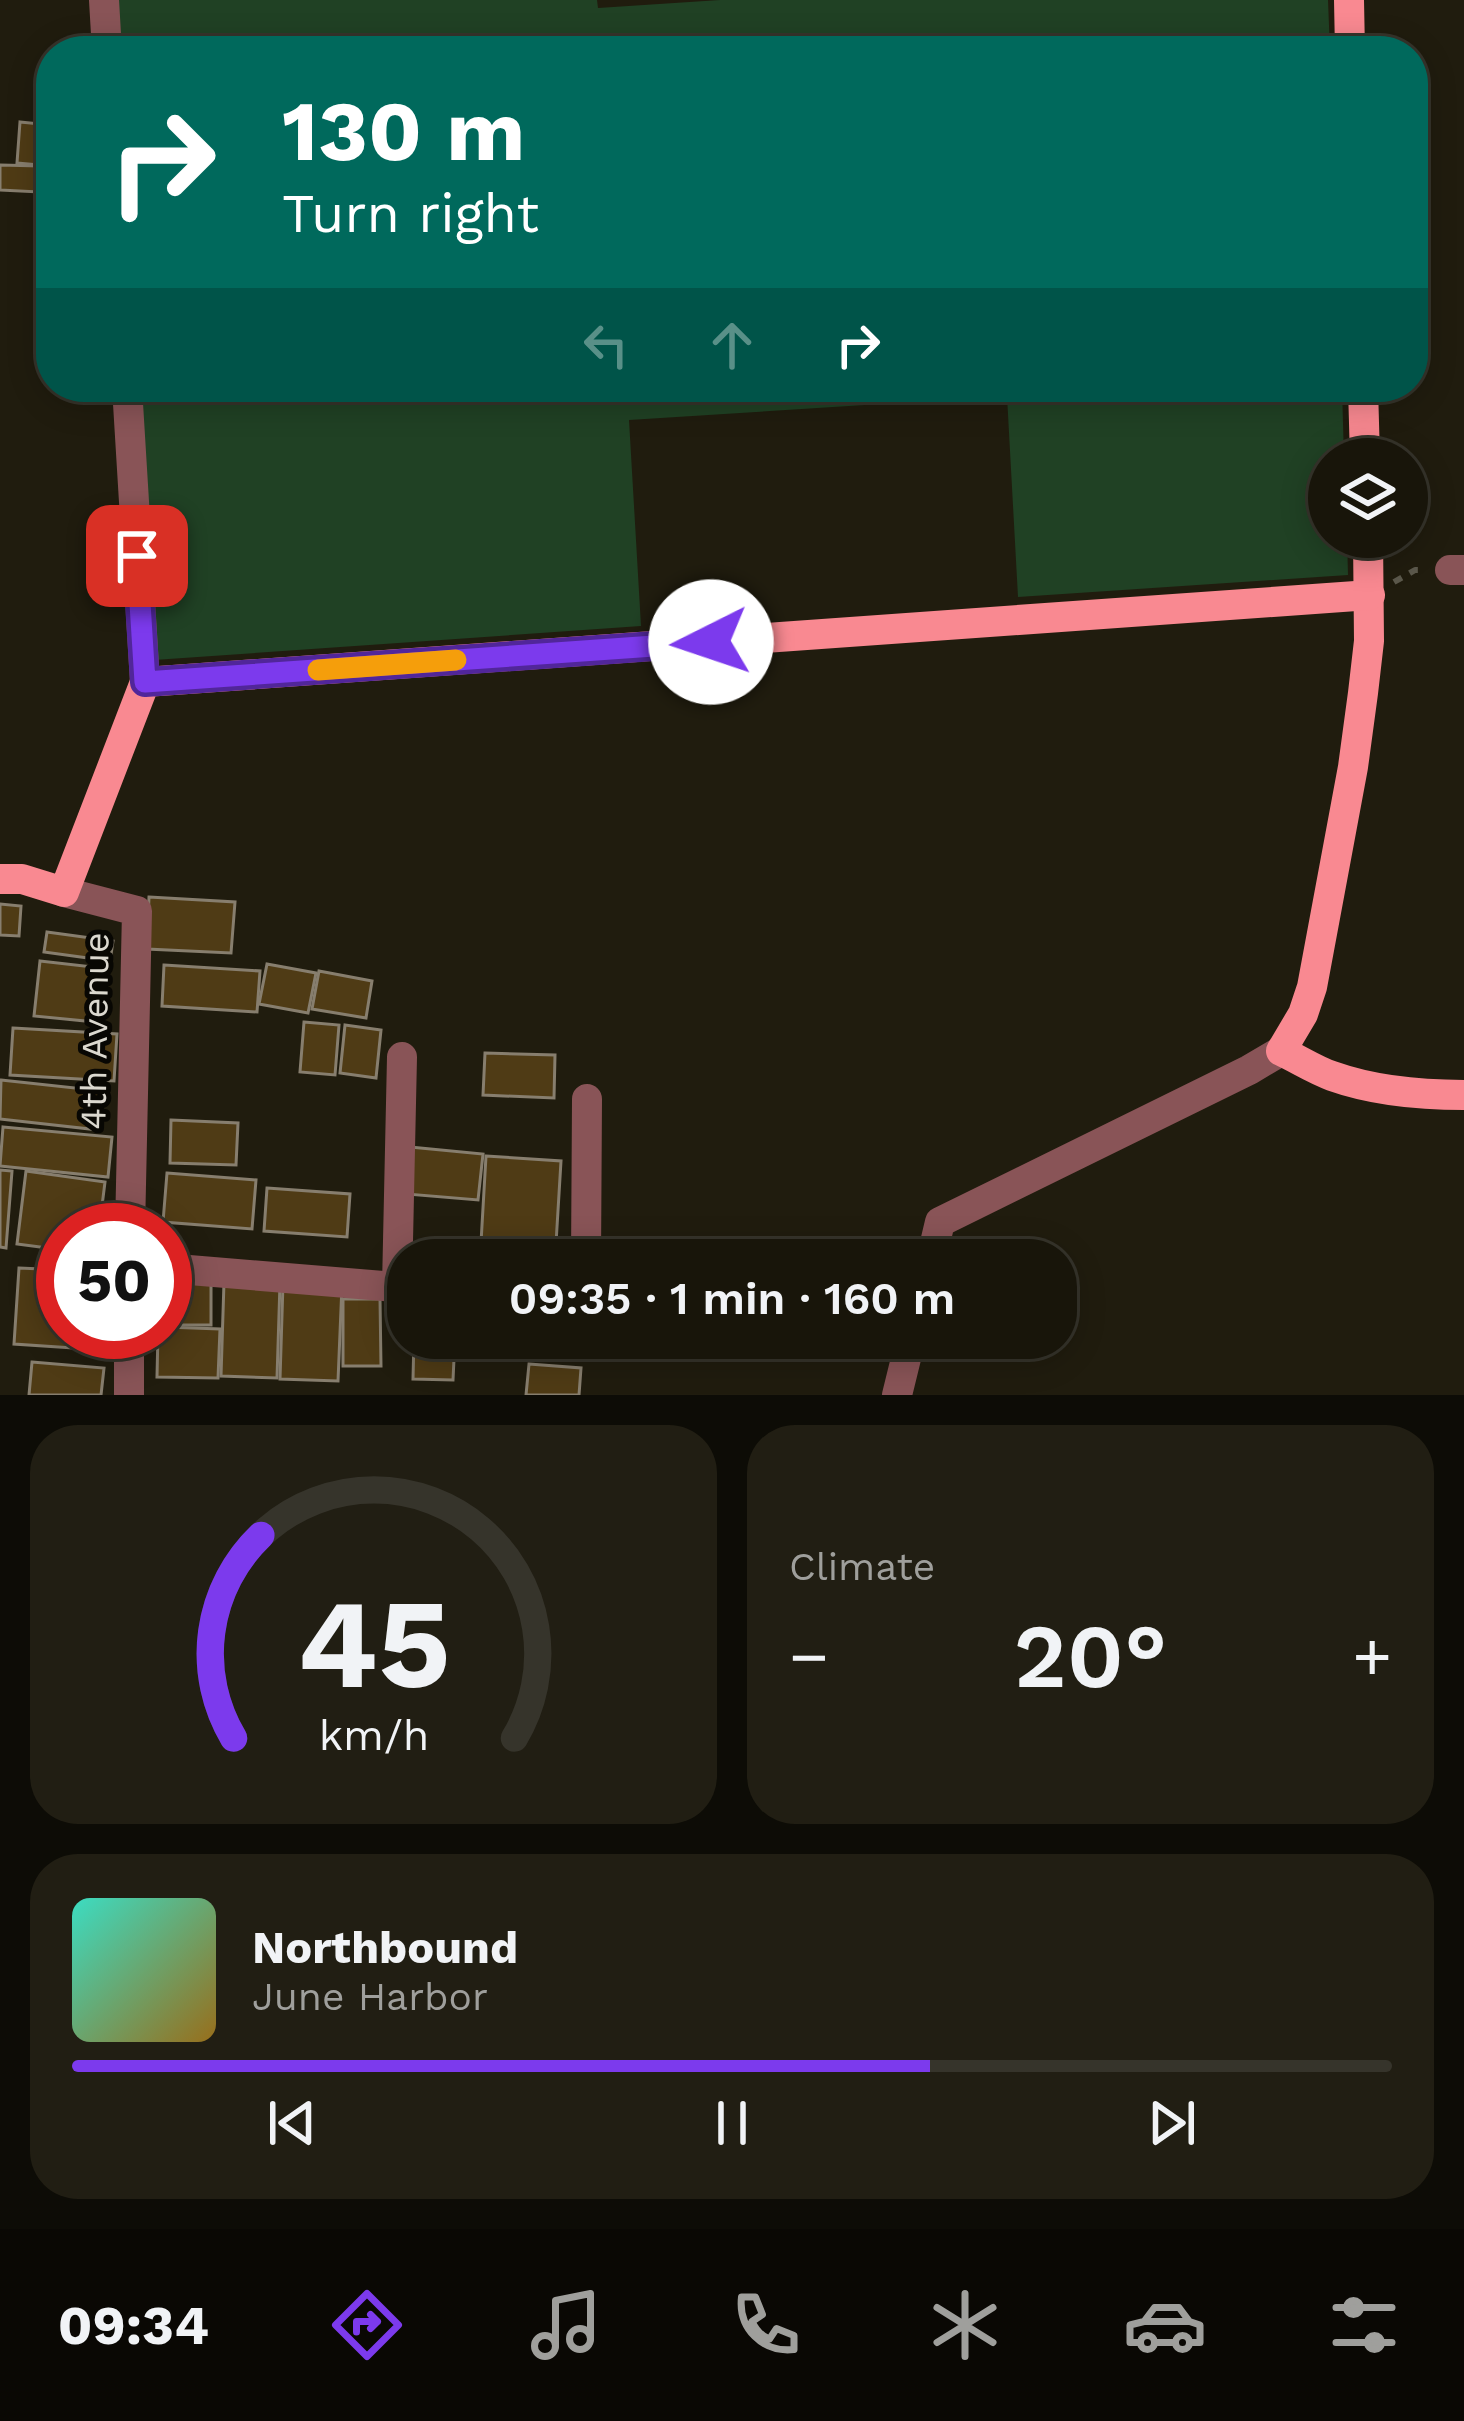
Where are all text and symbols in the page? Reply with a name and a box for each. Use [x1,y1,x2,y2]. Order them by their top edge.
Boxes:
text: 130 m [282,82,525,180]
icon: right [84,84,240,240]
text: Turn right [282,182,539,245]
icon: left [573,312,639,378]
icon: ahead [699,312,765,378]
icon: right [825,312,891,378]
map controls [1308,438,1428,558]
button: layers [1308,438,1428,558]
pin [86,505,188,607]
icon: arrive [104,523,170,589]
position arrow [648,579,774,705]
street label: 4th Avenue [72,932,118,1130]
speed limit sign: 50 [36,1203,192,1359]
text: 09:35 · 1 min · 160 m [509,1272,955,1325]
text: Climate [789,1544,935,1589]
text: 45 [297,1571,450,1717]
text: 20° [1014,1603,1167,1709]
text: − [789,1618,829,1695]
text: + [1352,1618,1392,1695]
text: km/h [318,1709,429,1759]
text: Northbound [252,1921,518,1974]
text: June Harbor [252,1974,488,2019]
icon: previous [259,2090,325,2156]
icon: pause [699,2090,765,2156]
icon: next [1139,2090,1205,2156]
icon: directions [325,2283,409,2367]
icon: music [524,2283,608,2367]
icon: phone [724,2283,808,2367]
icon: climate [923,2283,1007,2367]
icon: car [1123,2283,1207,2367]
icon: filters [1322,2283,1406,2367]
text: 09:34 [58,2294,209,2357]

